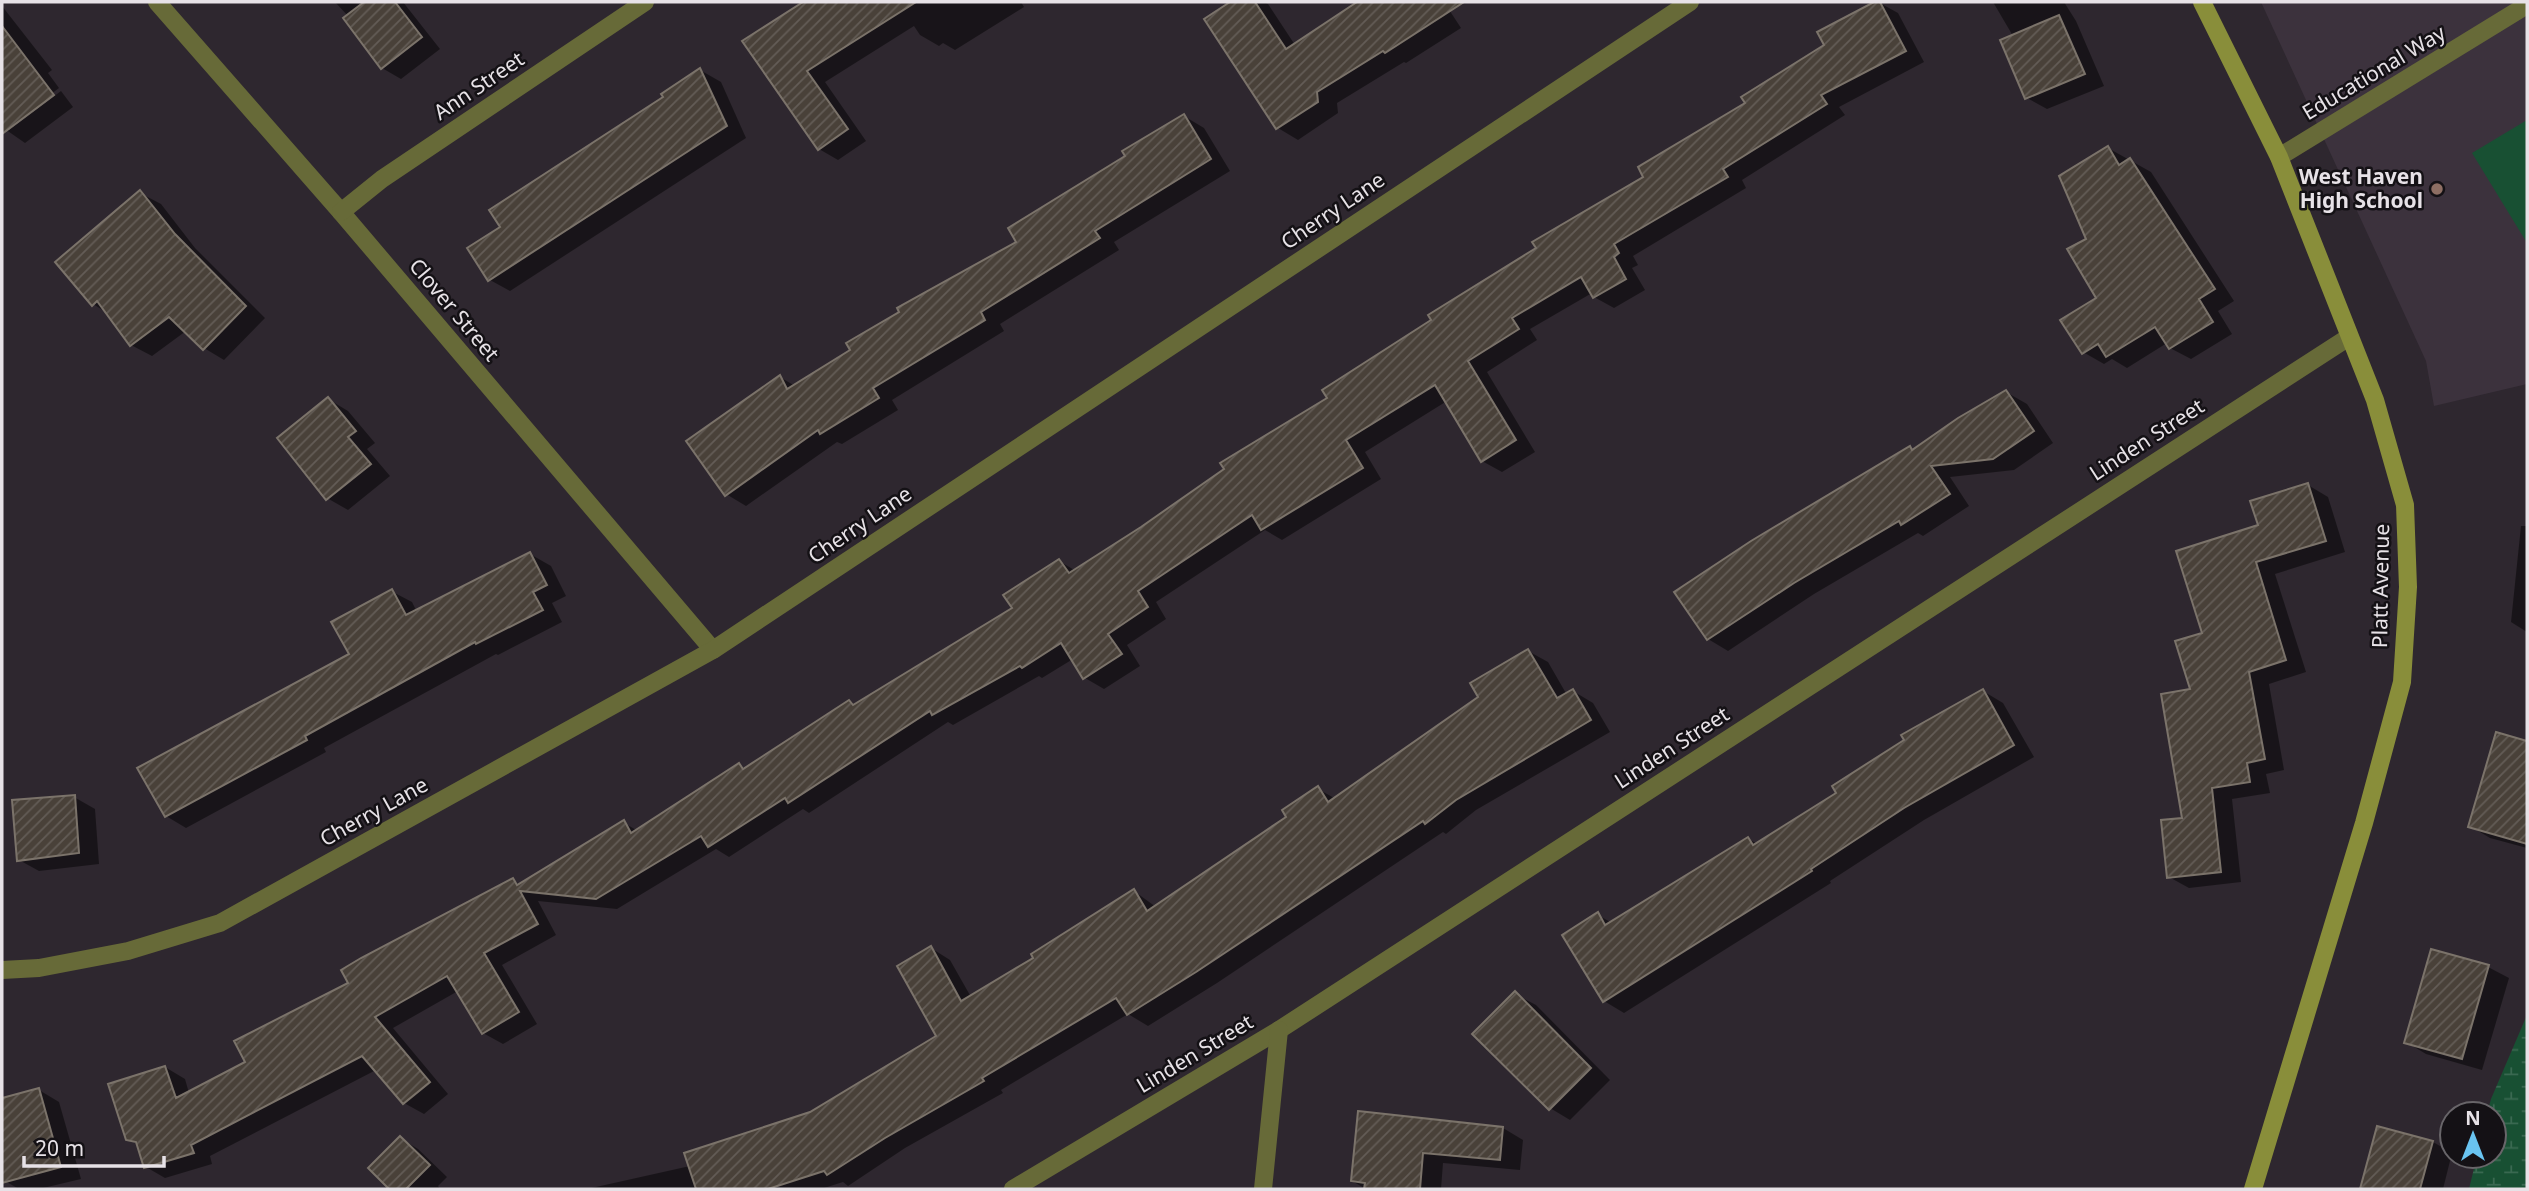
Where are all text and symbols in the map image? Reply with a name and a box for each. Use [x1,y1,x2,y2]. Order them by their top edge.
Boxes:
street label: Educational Way [2297,18,2451,126]
street label: Ann Street [428,44,530,126]
place label: West Haven High School [2299,162,2423,214]
street label: Cherry Lane [1275,165,1390,255]
marker: West Haven High School [2429,181,2445,197]
street label: Clover Street [403,252,506,367]
street label: Linden Street [2084,391,2209,487]
street label: Cherry Lane [802,479,917,569]
street label: Platt Avenue [2365,524,2395,648]
street label: Linden Street [1609,699,1734,795]
street label: Cherry Lane [315,770,432,852]
street label: Linden Street [1131,1007,1258,1099]
north arrow [2438,1100,2508,1170]
text: N [2465,1105,2481,1131]
scale bar [24,1124,164,1168]
text: 20 m [35,1134,84,1162]

